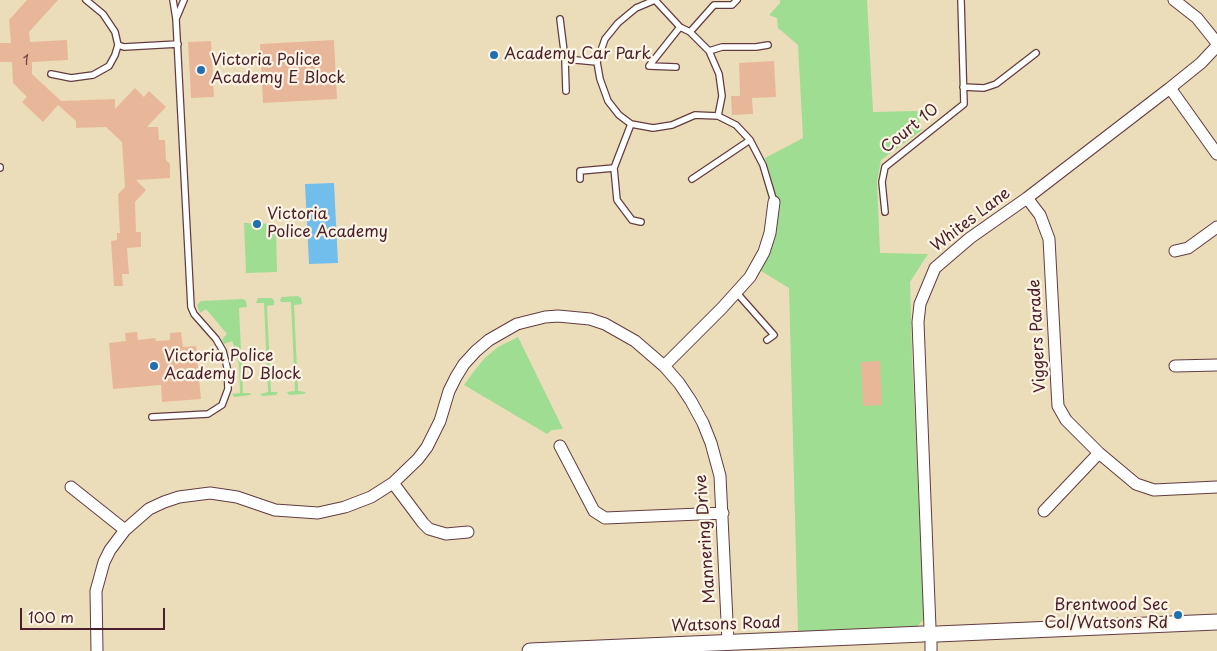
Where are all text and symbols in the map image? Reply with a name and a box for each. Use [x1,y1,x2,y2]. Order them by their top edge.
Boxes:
place label: Academy Car Park [504,45,651,65]
marker: Academy Car Park [488,49,500,61]
place label: Victoria Police Academy E Block [211,51,345,89]
house number: 1 [23,53,29,69]
marker: Victoria Police Academy E Block [195,64,207,76]
street label: Court 10 [878,100,942,158]
street label: Whites Lane [928,184,1014,256]
place label: Victoria Police Academy [267,205,388,243]
marker: Victoria Police Academy [251,218,263,230]
street label: Viggers Parade [1025,279,1051,393]
place label: Victoria Police Academy D Block [164,347,301,385]
marker: Victoria Police Academy D Block [148,360,160,372]
street label: Mannering Drive [692,474,720,604]
place label: Brentwood Sec Col/Watsons Rd [1044,596,1168,634]
scale bar [22,598,168,630]
text: 100 m [28,605,74,628]
marker: Brentwood Sec Col/Watsons Rd [1172,609,1184,621]
street label: Watsons Road [671,613,781,637]

